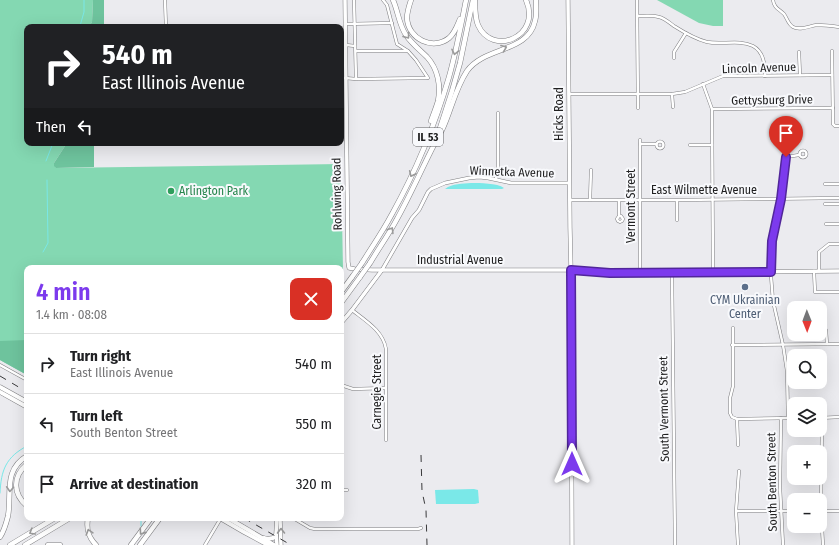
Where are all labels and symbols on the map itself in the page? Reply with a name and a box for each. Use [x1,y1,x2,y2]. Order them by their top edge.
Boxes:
one-way arrow [403,32,410,39]
one-way arrow [501,45,508,53]
one-way arrow [452,49,460,55]
street label: Lincoln Avenue [722,60,796,76]
street label: Hicks Road [552,87,566,141]
street label: Gettysburg Drive [731,92,813,108]
pin [769,116,803,157]
road number: IL 53 [413,128,443,146]
street label: Rohlwing Road [329,158,345,230]
street label: Winnetka Avenue [469,164,555,180]
street label: Vermont Street [624,169,638,243]
one-way arrow [409,170,417,178]
street label: East Wilmette Avenue [651,183,757,197]
place label: Arlington Park [179,184,249,198]
marker: Arlington Park [166,186,176,196]
one-way arrow [386,227,393,234]
street label: Industrial Avenue [417,253,503,267]
marker: CYM Ukrainian Center [740,282,750,292]
place label: CYM Ukrainian Center [710,293,780,321]
north arrow [787,301,827,341]
street label: Carnegie Street [370,354,384,430]
street label: South Vermont Street [656,356,672,462]
street label: South Benton Street [764,432,780,532]
position arrow [551,443,593,485]
one-way arrow [5,486,14,492]
one-way arrow [29,527,36,534]
one-way arrow [139,527,146,534]
one-way arrow [277,528,285,534]
one-way arrow [85,529,94,536]

